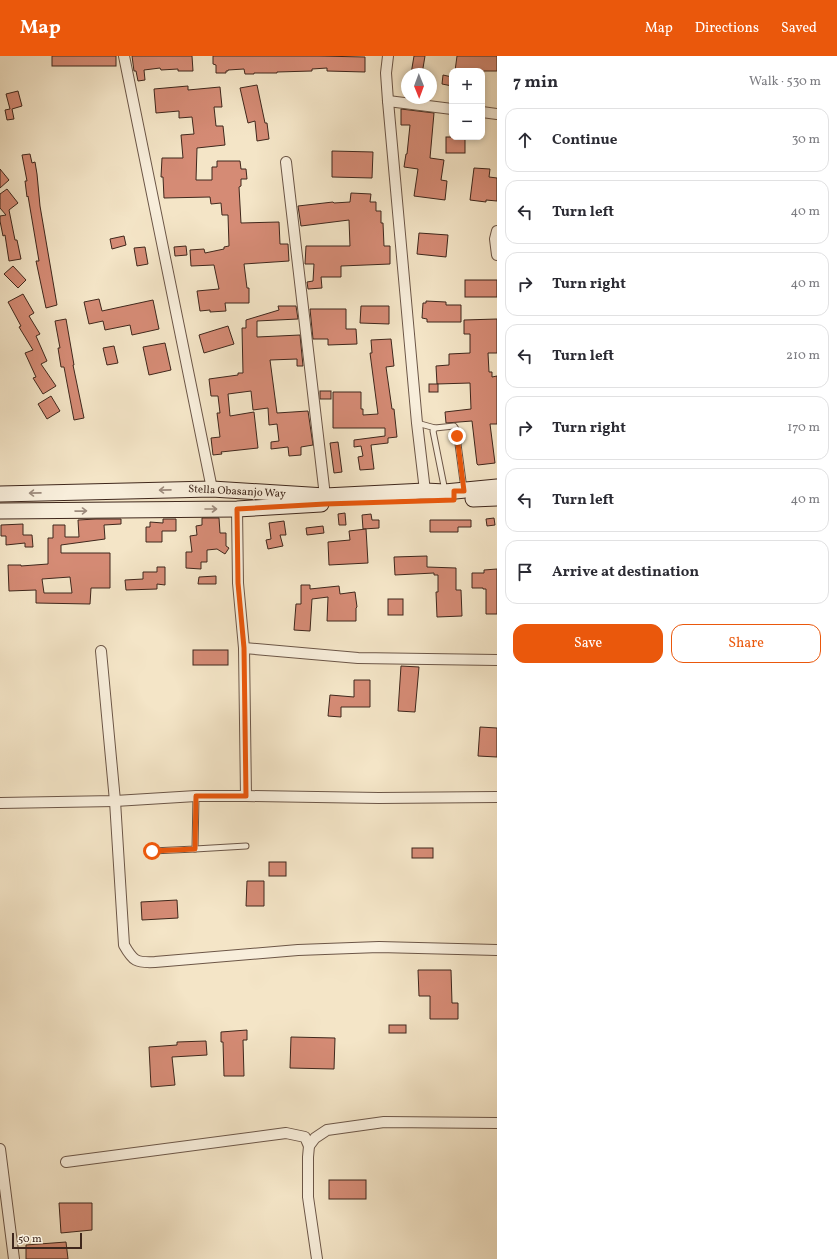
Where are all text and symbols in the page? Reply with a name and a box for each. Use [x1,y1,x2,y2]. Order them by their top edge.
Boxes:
text: Map [20,15,61,41]
text: Map [645,19,673,38]
text: Directions [695,19,759,38]
text: Saved [781,19,817,38]
north arrow [401,68,437,104]
map controls [449,68,485,140]
button: + [449,68,485,104]
text: 7 min [513,71,558,94]
text: Walk · 530 m [749,73,821,91]
button: − [449,104,485,140]
icon: ahead [514,129,536,151]
text: Continue [552,130,617,151]
text: 30 m [792,131,820,149]
icon: left [514,201,536,223]
text: Turn left [552,202,614,223]
text: 40 m [791,203,820,221]
icon: right [514,273,536,295]
text: Turn right [552,274,626,295]
text: 40 m [791,275,820,293]
icon: left [514,345,536,367]
text: Turn left [552,346,614,367]
text: 210 m [786,347,820,365]
icon: right [514,417,536,439]
text: Turn right [552,418,626,439]
text: 170 m [787,419,820,437]
route end [448,427,466,445]
street label: Stella Obasanjo Way [188,482,286,502]
one-way arrow [159,486,172,494]
one-way arrow [29,489,42,497]
icon: left [514,489,536,511]
text: Turn left [552,490,614,511]
text: 40 m [791,491,820,509]
one-way arrow [204,505,217,513]
one-way arrow [74,507,87,514]
icon: arrive [514,561,536,583]
text: Arrive at destination [552,562,699,583]
button: Save [513,624,663,663]
button: Share [671,624,821,663]
route start [143,842,161,860]
scale bar [12,1231,82,1250]
text: 50 m [18,1232,42,1247]

